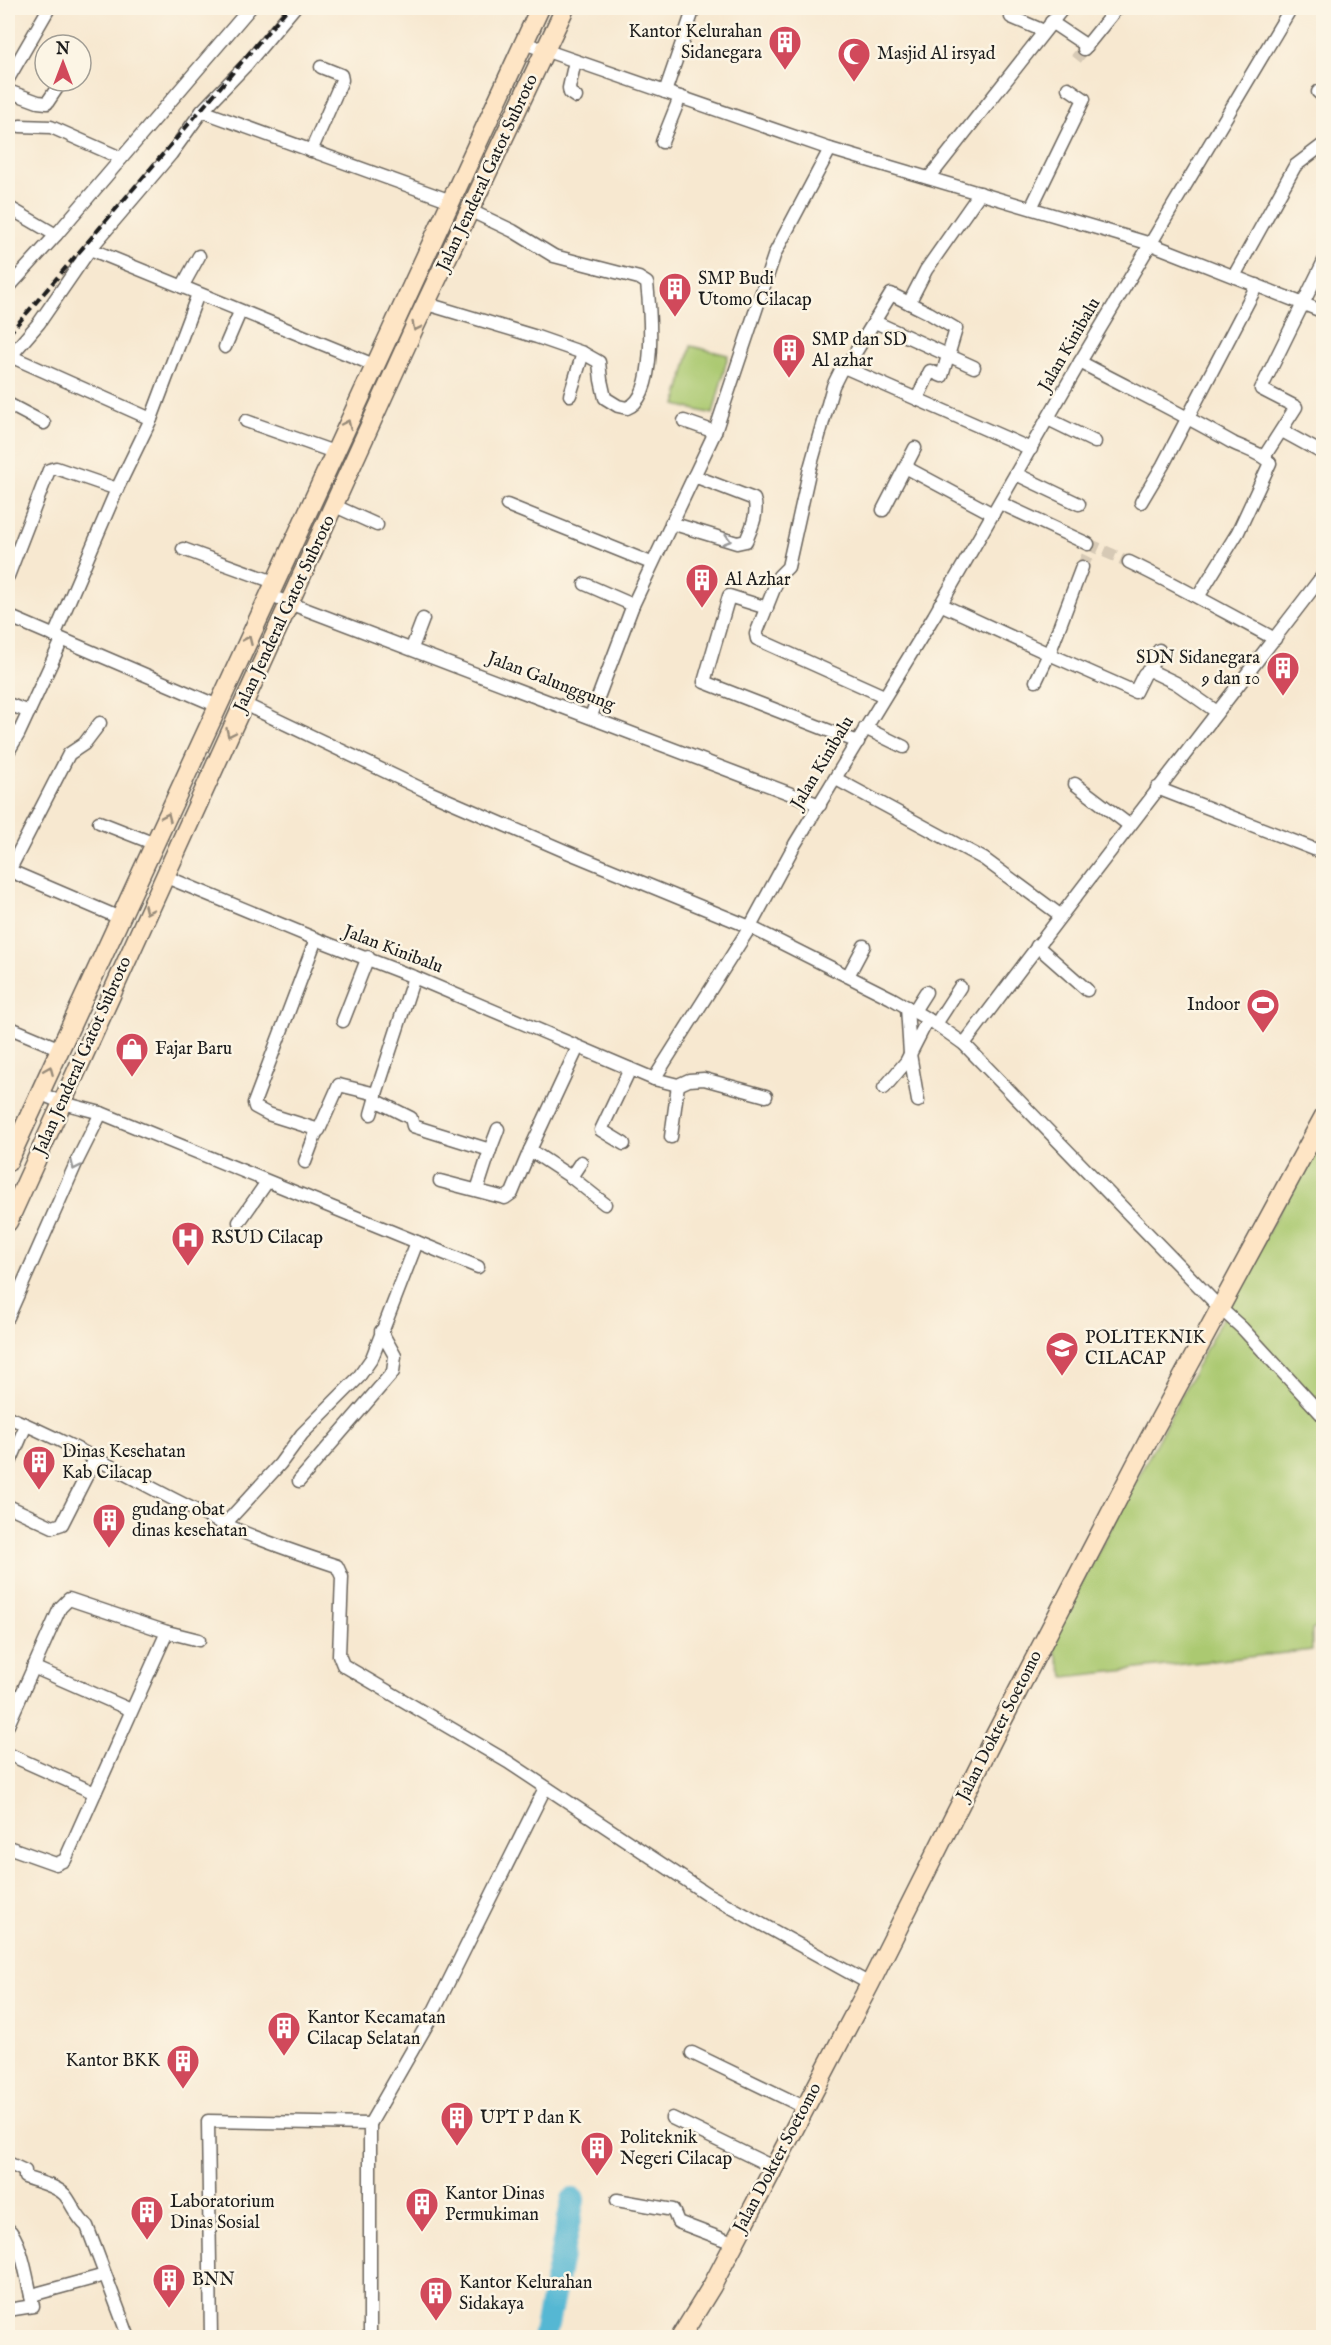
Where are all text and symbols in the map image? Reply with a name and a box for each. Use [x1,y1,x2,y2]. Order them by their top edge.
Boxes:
place label: Kantor Kelurahan Sidanegara [629,21,762,65]
building icon: Kantor Kelurahan Sidanegara [767,24,803,71]
north arrow [33,33,93,93]
mosque icon: Masjid Al irsyad [836,36,872,83]
text: N [55,40,70,60]
place label: Masjid Al irsyad [877,43,996,66]
street label: Jalan Jenderal Gatot Subroto [431,70,544,277]
place label: SMP Budi Utomo Cilacap [698,268,812,312]
building icon: SMP Budi Utomo Cilacap [657,271,693,318]
street label: Jalan Kinibalu [1033,294,1106,398]
one-way arrow [411,320,423,331]
place label: SMP dan SD Al azhar [811,329,907,373]
building icon: SMP dan SD Al azhar [771,332,807,379]
one-way arrow [339,420,351,431]
street label: Jalan Jenderal Gatot Subroto [228,511,341,718]
one-way arrow [721,533,732,545]
building icon: Al Azhar [684,562,720,609]
place label: Al Azhar [724,569,791,592]
one-way arrow [240,635,252,646]
street label: Jalan Galunggung [482,646,618,717]
place label: SDN Sidanegara 9 dan 10 [1136,647,1260,691]
building icon: SDN Sidanegara 9 dan 10 [1265,650,1301,697]
street label: Jalan Kinibalu [785,712,860,815]
one-way arrow [226,727,238,738]
one-way arrow [160,813,172,824]
one-way arrow [143,904,155,915]
street label: Jalan Kinibalu [338,920,446,979]
street label: Jalan Jenderal Gatot Subroto [28,953,137,1161]
sports icon: Indoor [1245,987,1281,1034]
place label: Indoor [1187,994,1240,1017]
shop icon: Fajar Baru [114,1031,150,1078]
place label: Fajar Baru [155,1038,232,1061]
one-way arrow [42,1065,54,1076]
one-way arrow [71,1159,83,1170]
hospital icon: RSUD Cilacap [170,1220,206,1267]
place label: RSUD Cilacap [211,1227,323,1250]
place label: POLITEKNIK CILACAP [1085,1327,1207,1371]
school or university icon: POLITEKNIK CILACAP [1044,1330,1080,1377]
place label: Dinas Kesehatan Kab Cilacap [62,1441,186,1485]
building icon: Dinas Kesehatan Kab Cilacap [21,1444,57,1491]
place label: gudang obat dinas kesehatan [132,1499,248,1543]
building icon: gudang obat dinas kesehatan [91,1502,127,1549]
street label: Jalan Dokter Soetomo [951,1647,1048,1807]
place label: Kantor Kecamatan Cilacap Selatan [307,2007,446,2051]
building icon: Kantor Kecamatan Cilacap Selatan [266,2010,302,2057]
building icon: Kantor BKK [165,2043,201,2090]
place label: Kantor BKK [66,2050,161,2073]
street label: Jalan Dokter Soetomo [728,2079,827,2239]
building icon: UPT P dan K [439,2100,475,2147]
place label: UPT P dan K [480,2107,582,2130]
place label: Politeknik Negeri Cilacap [620,2127,733,2171]
building icon: Politeknik Negeri Cilacap [579,2130,615,2177]
place label: Kantor Dinas Permukiman [445,2183,545,2227]
building icon: Kantor Dinas Permukiman [404,2186,440,2233]
place label: Laboratorium Dinas Sosial [170,2191,275,2235]
building icon: Laboratorium Dinas Sosial [129,2194,165,2241]
building icon: BNN [151,2262,187,2309]
place label: BNN [192,2269,235,2292]
place label: Kantor Kelurahan Sidakaya [459,2272,593,2316]
building icon: Kantor Kelurahan Sidakaya [418,2275,454,2322]

